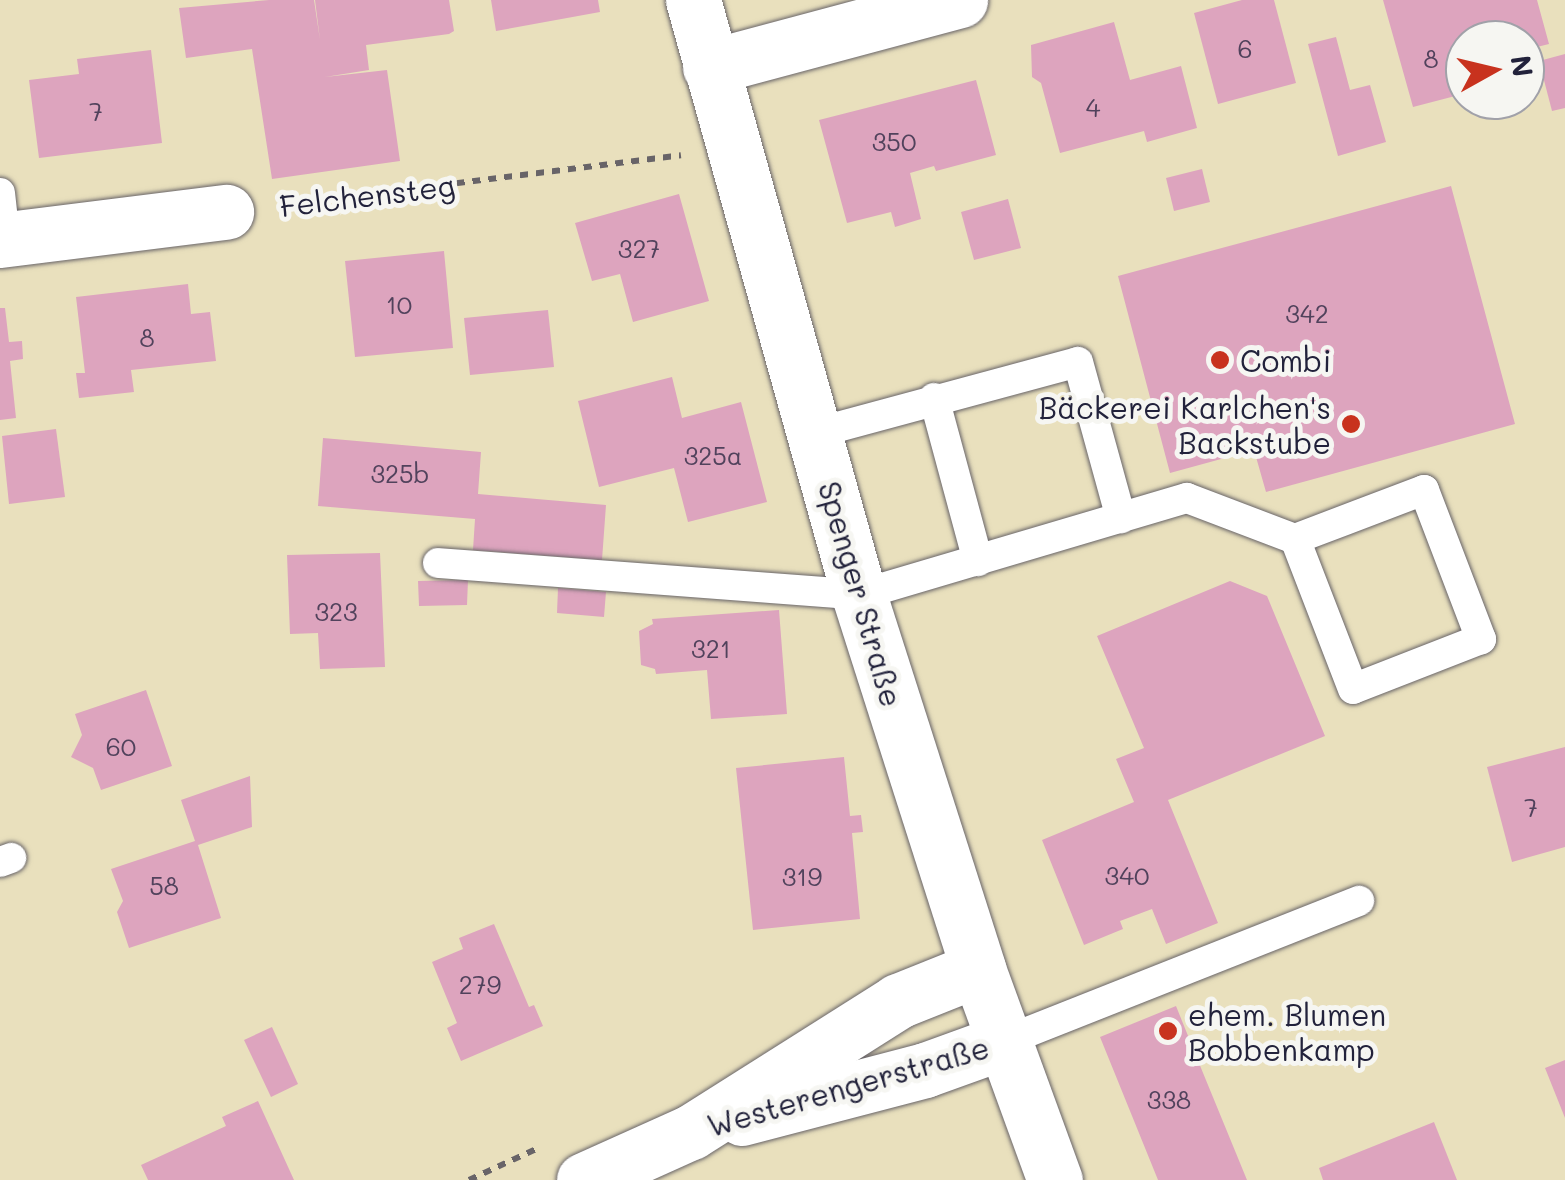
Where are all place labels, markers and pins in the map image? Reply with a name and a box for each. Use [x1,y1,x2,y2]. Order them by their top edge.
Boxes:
place label: Combi [1240,342,1331,378]
marker: Combi [1209,349,1231,371]
place label: Bäckerei Karlchen's Backstube [1039,389,1331,460]
marker: Bäckerei Karlchen's Backstube [1340,413,1362,435]
place label: ehem. Blumen Bobbenkamp [1188,996,1386,1066]
marker: ehem. Blumen Bobbenkamp [1157,1020,1179,1042]

